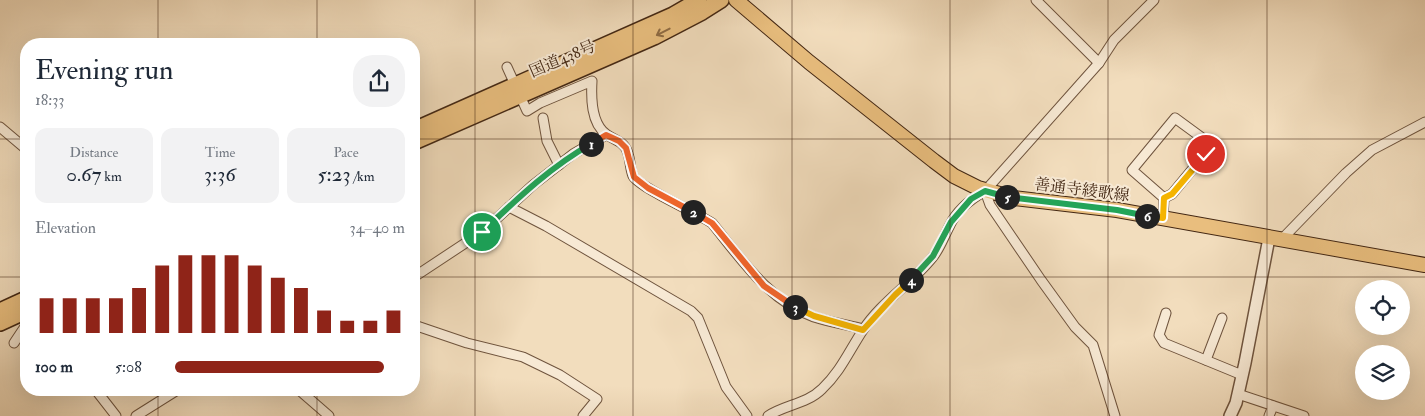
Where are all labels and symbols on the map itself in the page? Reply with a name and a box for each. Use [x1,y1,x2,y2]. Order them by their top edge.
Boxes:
one-way arrow [656,28,671,37]
street label: 国道438号 [526,36,599,82]
pin: 1 [578,132,604,156]
pin [1185,133,1227,175]
street label: 善通寺綾歌線 [1033,174,1131,206]
pin: 5 [994,184,1020,210]
pin: 2 [680,200,706,224]
pin: 6 [1134,204,1160,228]
pin [461,211,503,253]
pin: 4 [898,268,924,292]
pin: 3 [782,294,808,320]

